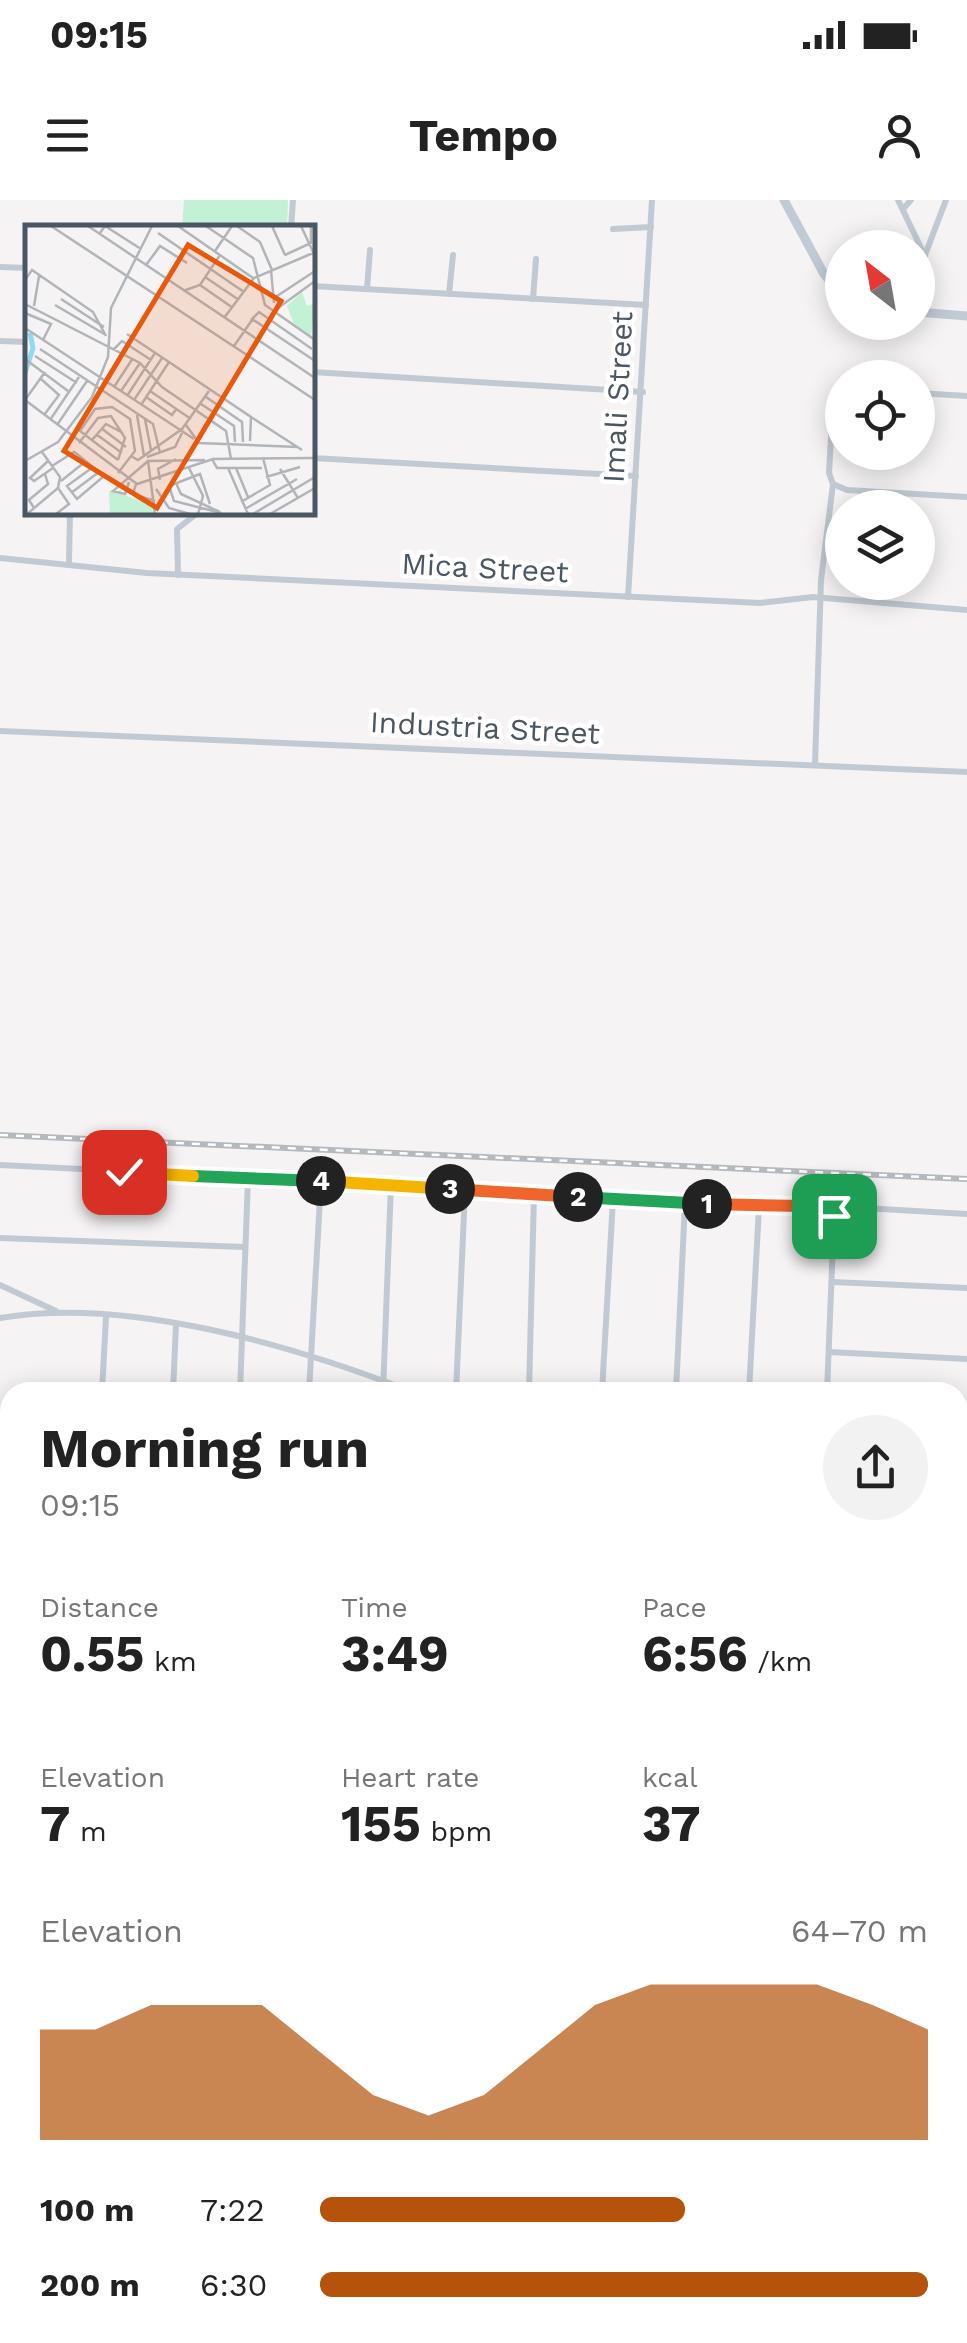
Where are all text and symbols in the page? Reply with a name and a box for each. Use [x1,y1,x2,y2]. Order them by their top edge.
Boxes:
text: 09:15 [50,13,148,57]
icon: menu [40,108,95,163]
icon: person [872,108,927,163]
text: Tempo [409,109,558,162]
inset map [25,225,315,515]
north arrow [825,230,935,340]
map controls [825,230,935,600]
street label: Imali Street [596,310,639,484]
button: locate [825,360,935,470]
button: layers [825,490,935,600]
street label: Mica Street [401,546,570,589]
street label: Industria Street [369,704,601,751]
pin [82,1130,167,1215]
icon: check [97,1145,152,1200]
pin: 4 [296,1156,346,1206]
text: 4 [312,1164,330,1197]
pin: 3 [425,1164,475,1214]
text: 3 [442,1172,458,1205]
pin: 2 [553,1172,603,1222]
pin [792,1174,877,1259]
pin: 1 [682,1179,732,1229]
text: 2 [570,1180,586,1213]
text: 1 [701,1187,713,1220]
icon: arrive [807,1189,862,1244]
button: share [823,1415,928,1520]
text: Morning run [40,1416,369,1480]
text: 09:15 [40,1486,120,1524]
text: Distance [40,1591,159,1624]
text: Time [341,1591,408,1624]
text: Pace [642,1591,707,1624]
text: 0.55 [40,1624,145,1683]
text: 3:49 [341,1624,449,1683]
text: 6:56 [642,1624,748,1683]
text: km [145,1645,197,1678]
text: /km [748,1645,812,1678]
text: Elevation [40,1761,165,1794]
text: Heart rate [341,1761,479,1794]
text: kcal [642,1761,697,1794]
text: 7 [40,1794,70,1853]
text: 155 [341,1794,421,1853]
text: 37 [642,1794,701,1853]
text: m [70,1815,107,1848]
text: bpm [421,1815,492,1848]
text: Elevation [40,1912,183,1950]
text: 64–70 m [791,1912,928,1950]
text: 100 m [40,2191,134,2229]
text: 7:22 [200,2191,265,2229]
text: 200 m [40,2266,140,2304]
text: 6:30 [200,2266,268,2304]

